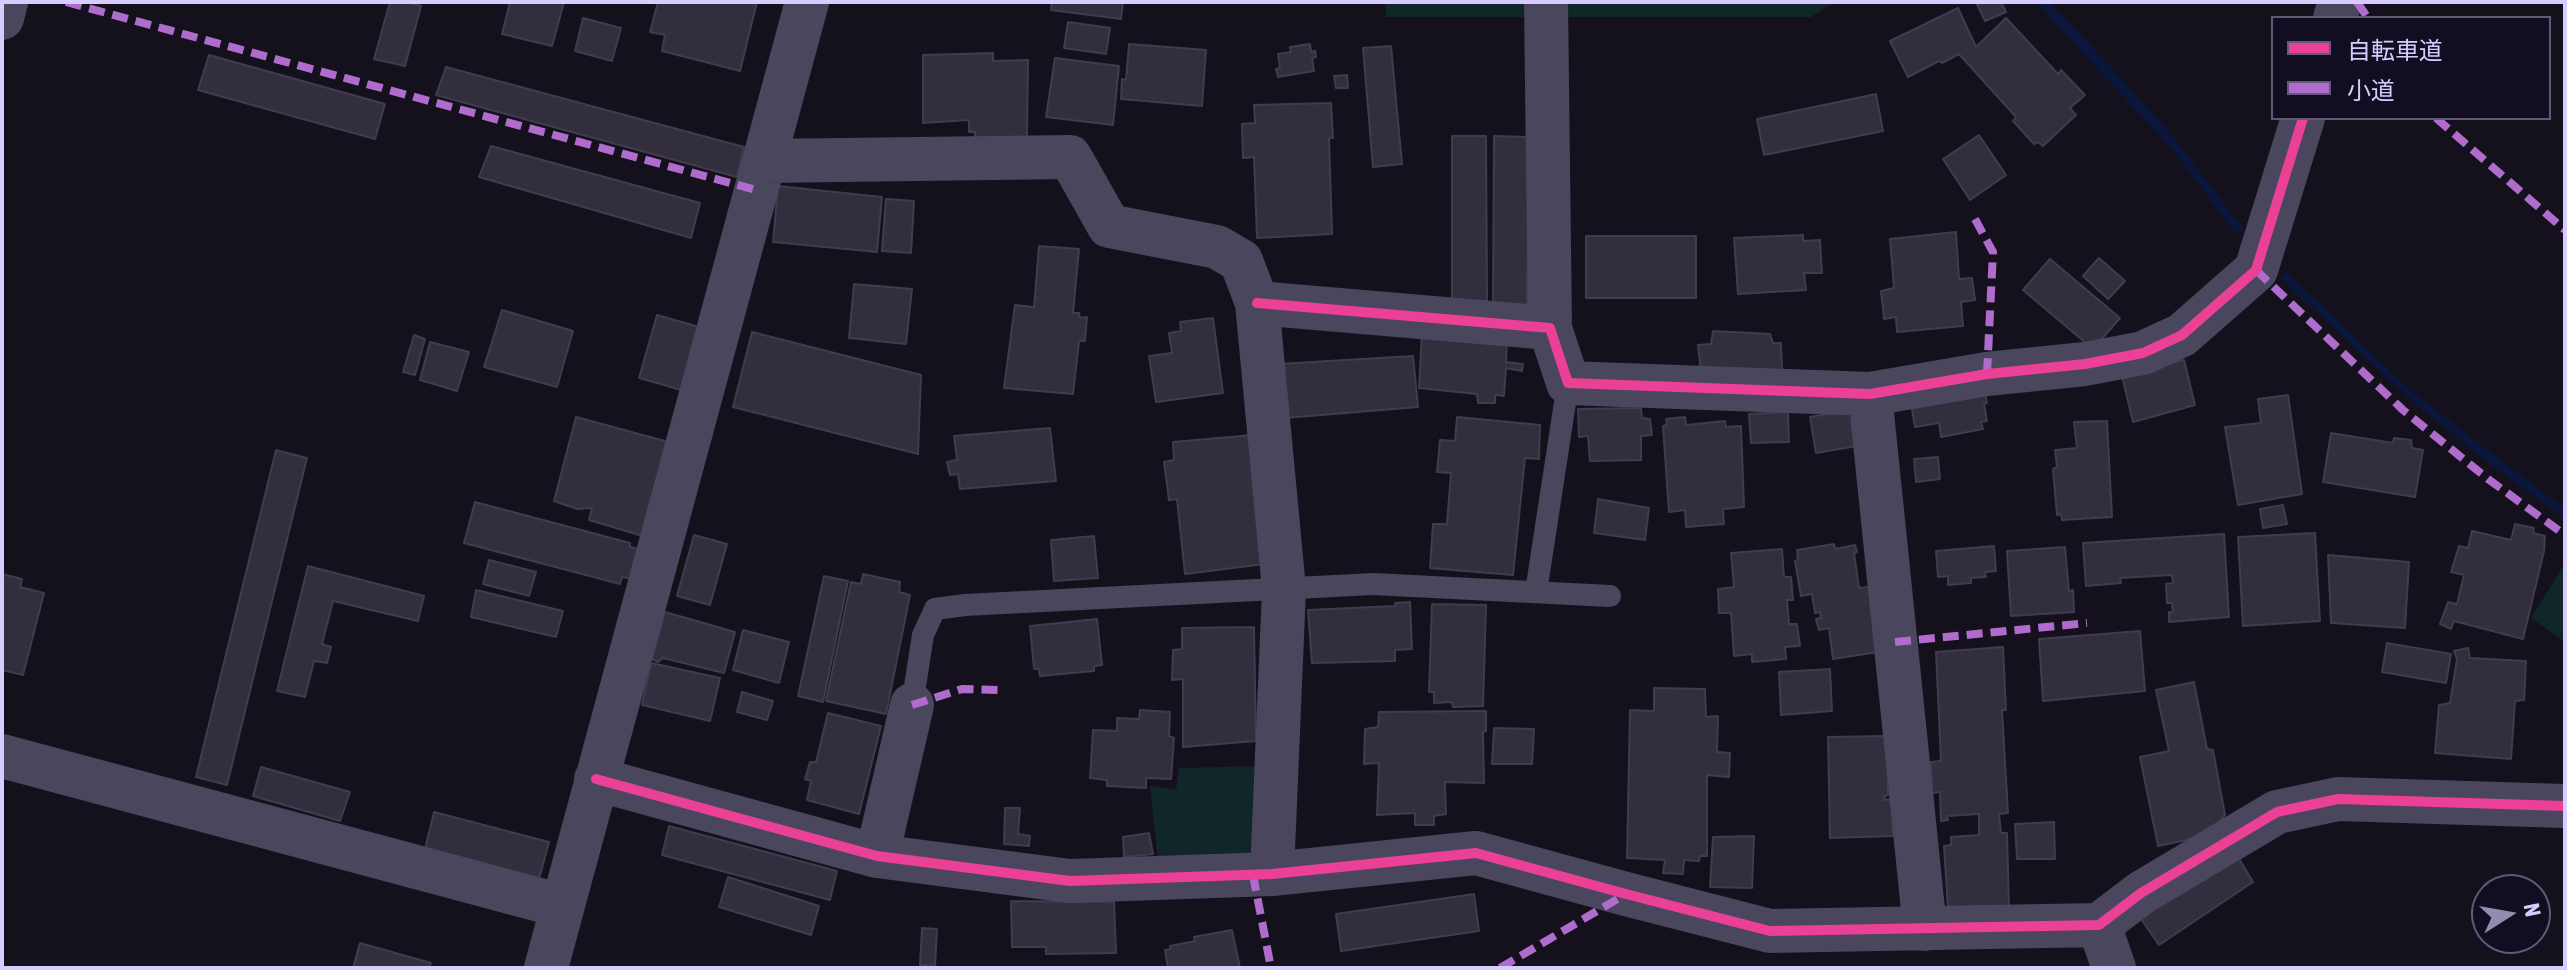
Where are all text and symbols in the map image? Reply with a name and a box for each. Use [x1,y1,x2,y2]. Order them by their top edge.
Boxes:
legend [2271,16,2551,120]
text: 自転車道 [2347,37,2443,64]
text: 小道 [2347,77,2395,104]
north arrow [2471,874,2551,954]
text: N [2519,901,2547,919]

